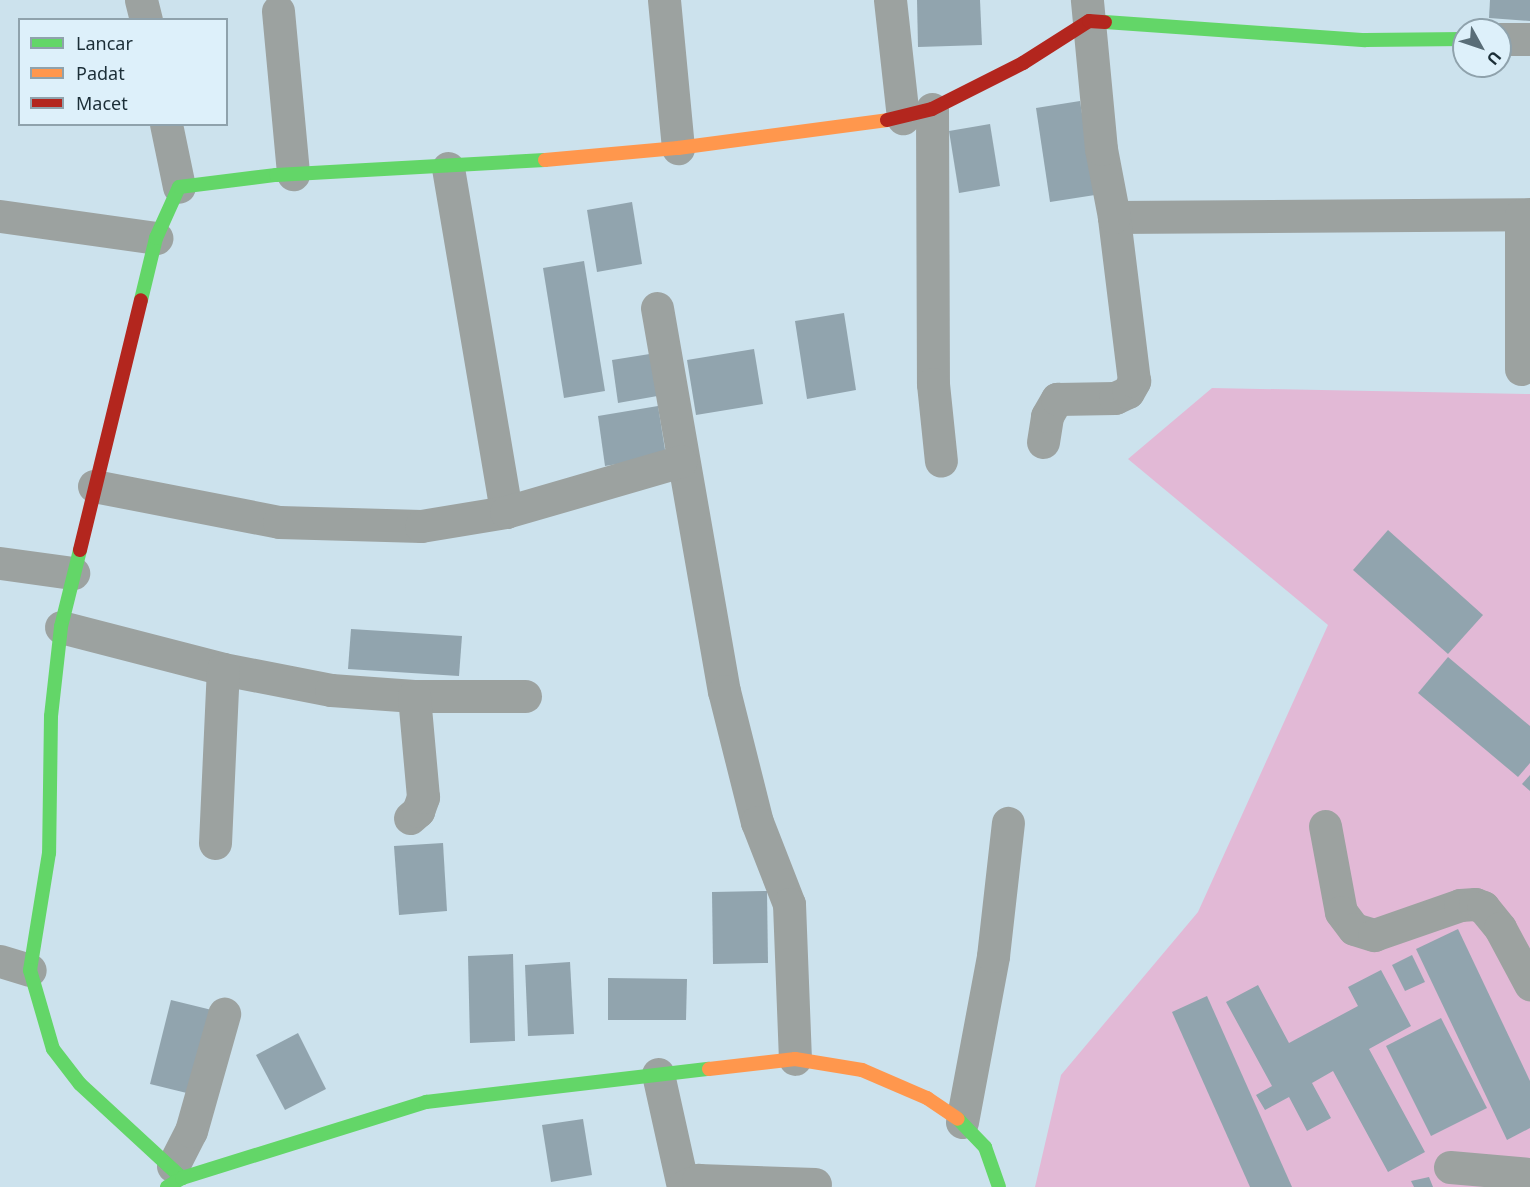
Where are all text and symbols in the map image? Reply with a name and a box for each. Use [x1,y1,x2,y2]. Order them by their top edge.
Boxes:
legend [18,18,228,126]
north arrow [1452,18,1512,78]
text: Lancar [76,31,133,55]
text: U [1482,47,1507,70]
text: Padat [76,61,125,85]
text: Macet [76,91,128,115]

